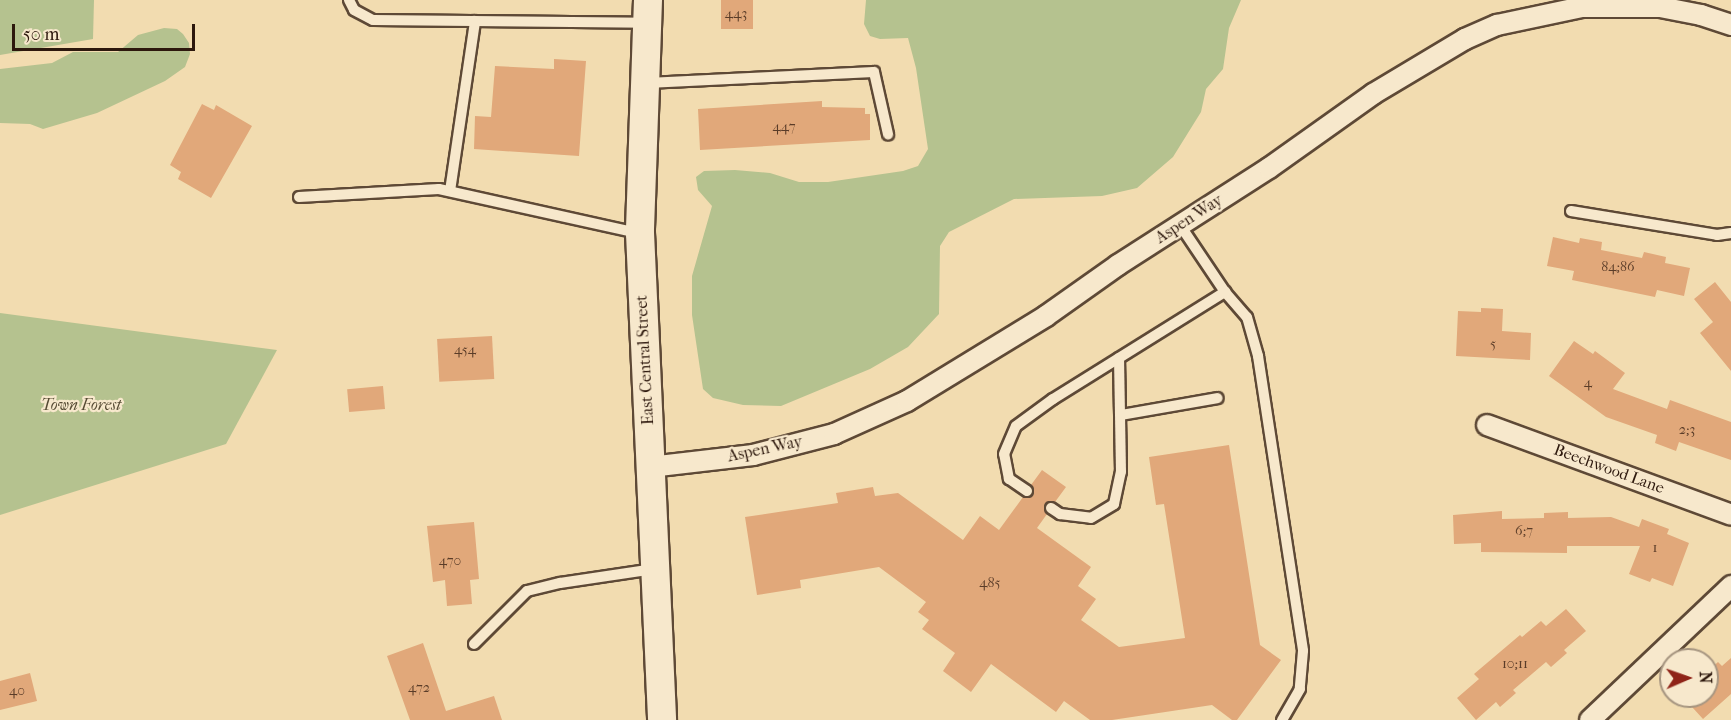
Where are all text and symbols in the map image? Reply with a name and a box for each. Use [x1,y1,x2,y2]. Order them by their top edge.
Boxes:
house number: 443 [725,6,747,22]
scale bar [15,12,198,50]
text: 50 m [23,24,59,45]
house number: 447 [773,119,795,135]
street label: Aspen Way [1152,190,1226,248]
house number: 84;86 [1601,259,1635,275]
street label: East Central Street [632,295,658,425]
house number: 5 [1490,336,1496,352]
house number: 454 [454,342,476,358]
house number: 4 [1584,375,1592,391]
park label: Town Forest [41,395,121,415]
house number: 2;3 [1679,422,1695,438]
street label: Aspen Way [726,432,804,466]
street label: Beechwood Lane [1551,440,1667,498]
house number: 6;7 [1515,523,1533,539]
house number: 1 [1653,540,1657,556]
house number: 470 [439,553,461,569]
house number: 485 [979,575,1001,591]
north arrow [1659,648,1719,708]
house number: 10;11 [1502,656,1528,672]
text: N [1696,671,1715,684]
house number: 472 [408,680,430,696]
house number: 40 [9,683,25,699]

